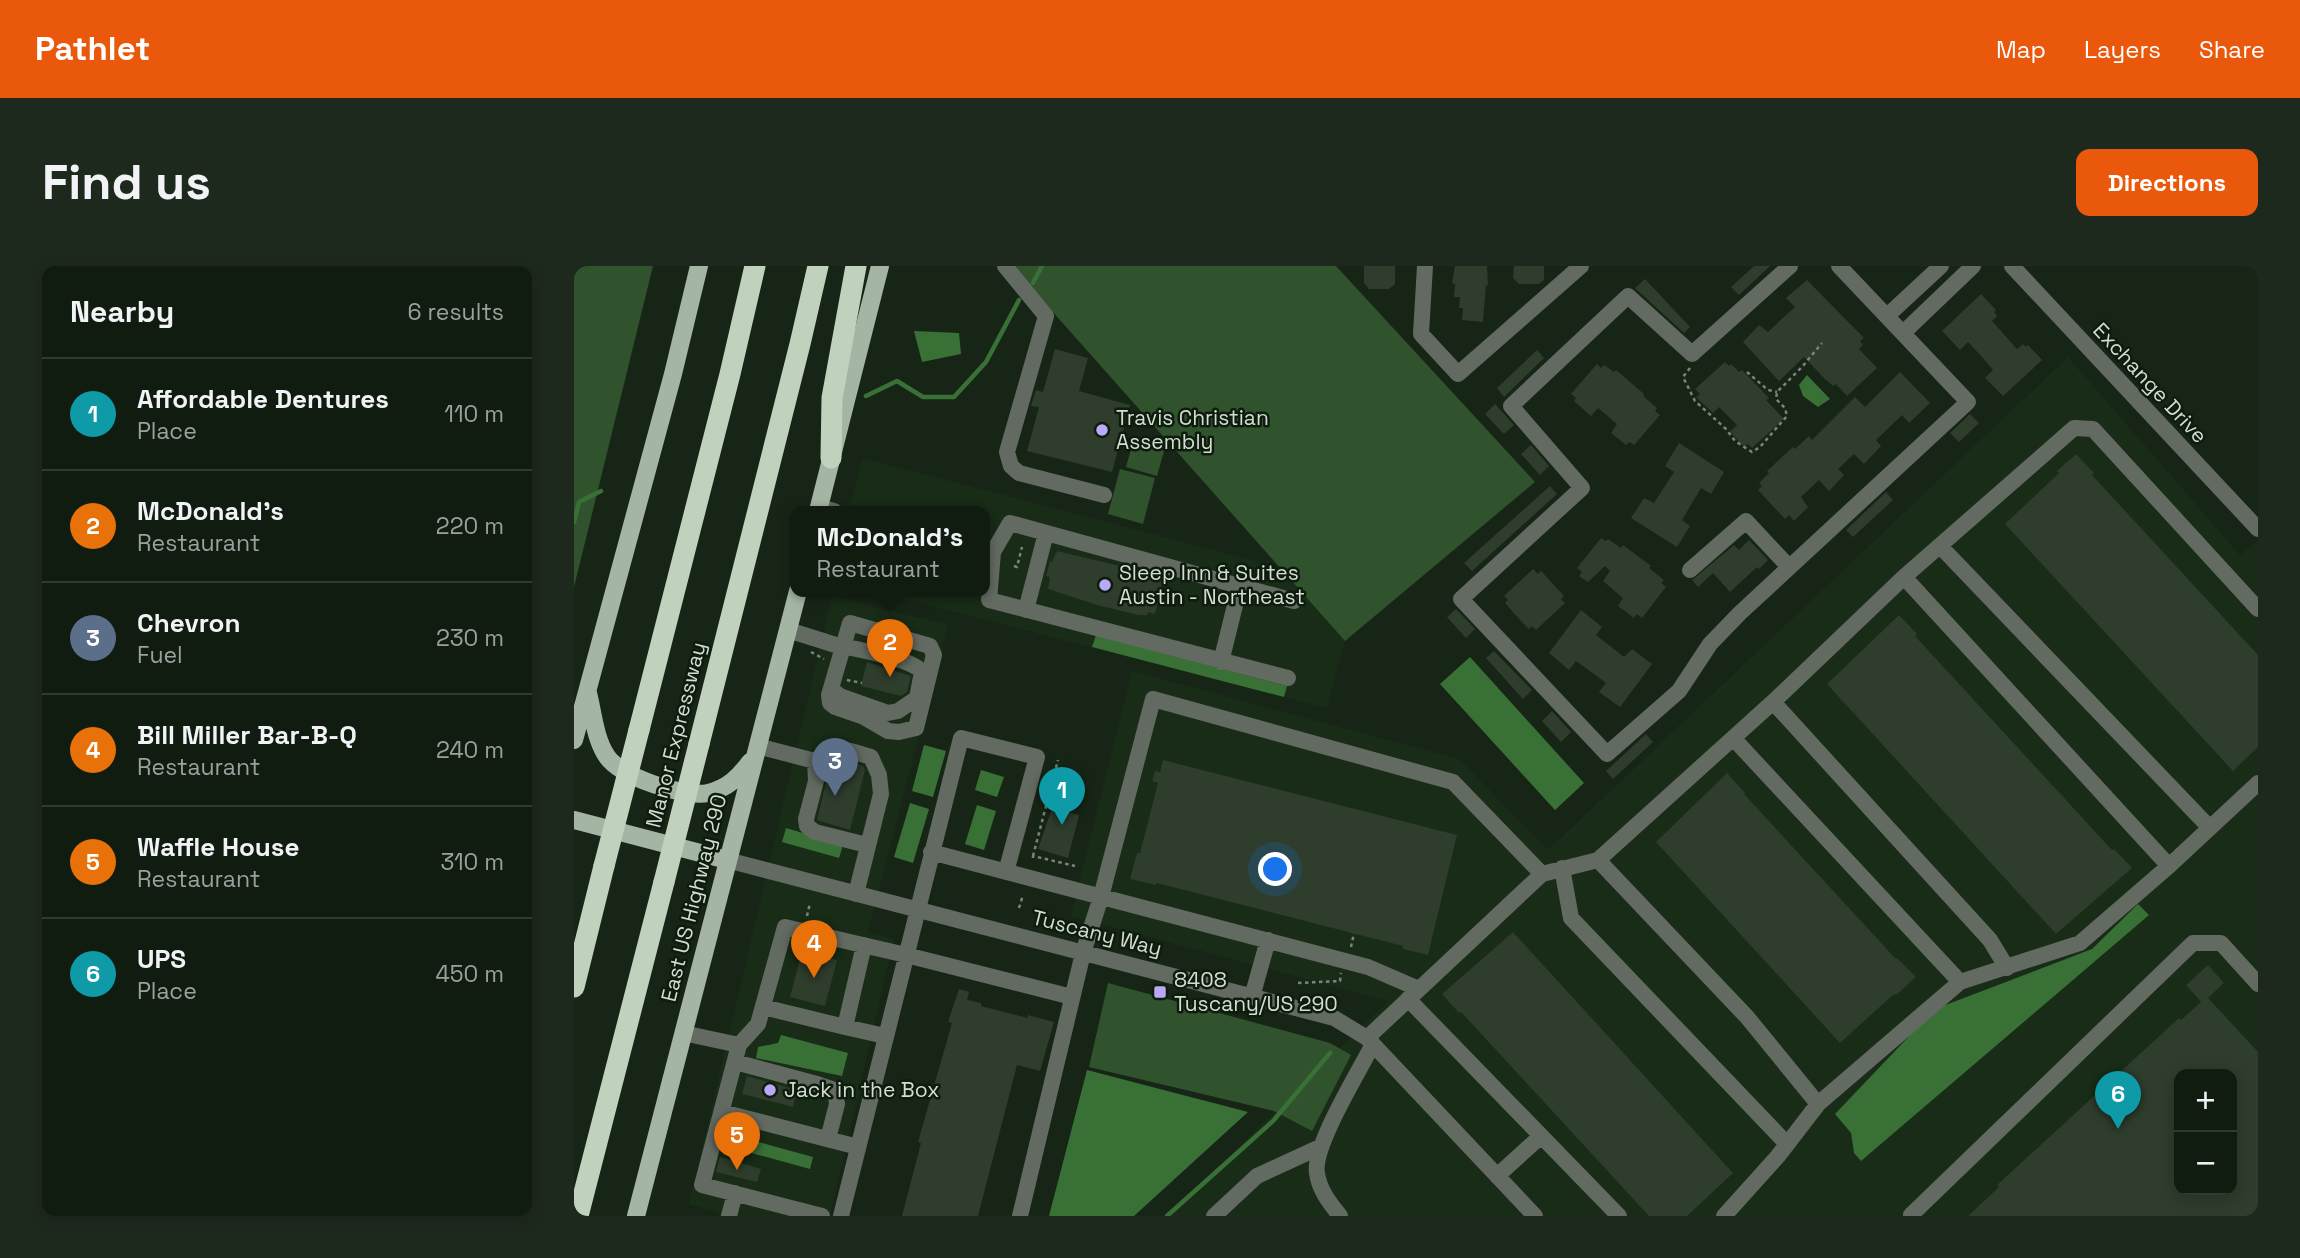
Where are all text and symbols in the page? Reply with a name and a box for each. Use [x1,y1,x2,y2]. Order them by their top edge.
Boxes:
text: Pathlet [35,28,150,70]
text: Map [1996,34,2046,65]
text: Layers [2084,34,2161,65]
text: Share [2199,34,2265,65]
button: Directions [2076,149,2258,216]
text: Find us [42,151,211,213]
text: Nearby [70,292,174,331]
text: 6 results [408,297,504,327]
street label: Exchange Drive [2087,317,2213,449]
text: Affordable Dentures [137,382,389,416]
text: 1 [88,399,98,429]
text: 110 m [444,399,504,429]
place label: Travis Christian Assembly [1116,404,1269,455]
text: Place [137,416,197,446]
marker: Travis Christian Assembly [1094,422,1110,438]
text: McDonald's [137,494,284,528]
popup [790,506,990,597]
text: 2 [86,511,100,541]
text: 220 m [436,511,504,541]
text: McDonald's [817,520,963,554]
text: Restaurant [137,528,260,558]
text: Restaurant [817,554,940,584]
place label: Sleep Inn & Suites Austin - Northeast [1119,559,1305,610]
marker: Sleep Inn & Suites Austin - Northeast [1097,577,1113,593]
text: Chevron [137,606,240,640]
pin: 2 [867,619,913,677]
text: 3 [86,623,100,653]
text: 230 m [436,623,504,653]
street label: Manor Expressway [639,639,712,831]
text: Fuel [137,640,183,670]
text: Bill Miller Bar-B-Q [137,718,357,752]
text: 4 [86,735,100,765]
text: 240 m [436,735,504,765]
pin: 3 [812,738,858,796]
text: Restaurant [137,752,260,782]
pin: 1 [1039,767,1085,825]
street label: East US Highway 290 [655,791,732,1004]
text: Waffle House [137,830,300,864]
text: 5 [86,847,100,877]
text: 310 m [440,847,504,877]
your location [1258,852,1292,886]
text: Restaurant [137,864,260,894]
street label: Tuscany Way [1029,903,1165,962]
pin: 4 [791,920,837,978]
text: UPS [137,942,186,976]
text: 6 [86,959,100,989]
text: 450 m [435,959,504,989]
place label: 8408 Tuscany/US 290 [1174,966,1338,1017]
text: Place [137,976,197,1006]
marker: 8408 Tuscany/US 290 [1152,984,1168,1000]
map controls [2174,1069,2237,1195]
button: + [2174,1069,2237,1132]
pin: 6 [2095,1071,2141,1129]
place label: Jack in the Box [784,1076,939,1103]
marker: Jack in the Box [762,1082,778,1098]
pin: 5 [714,1112,760,1170]
button: − [2174,1132,2237,1195]

